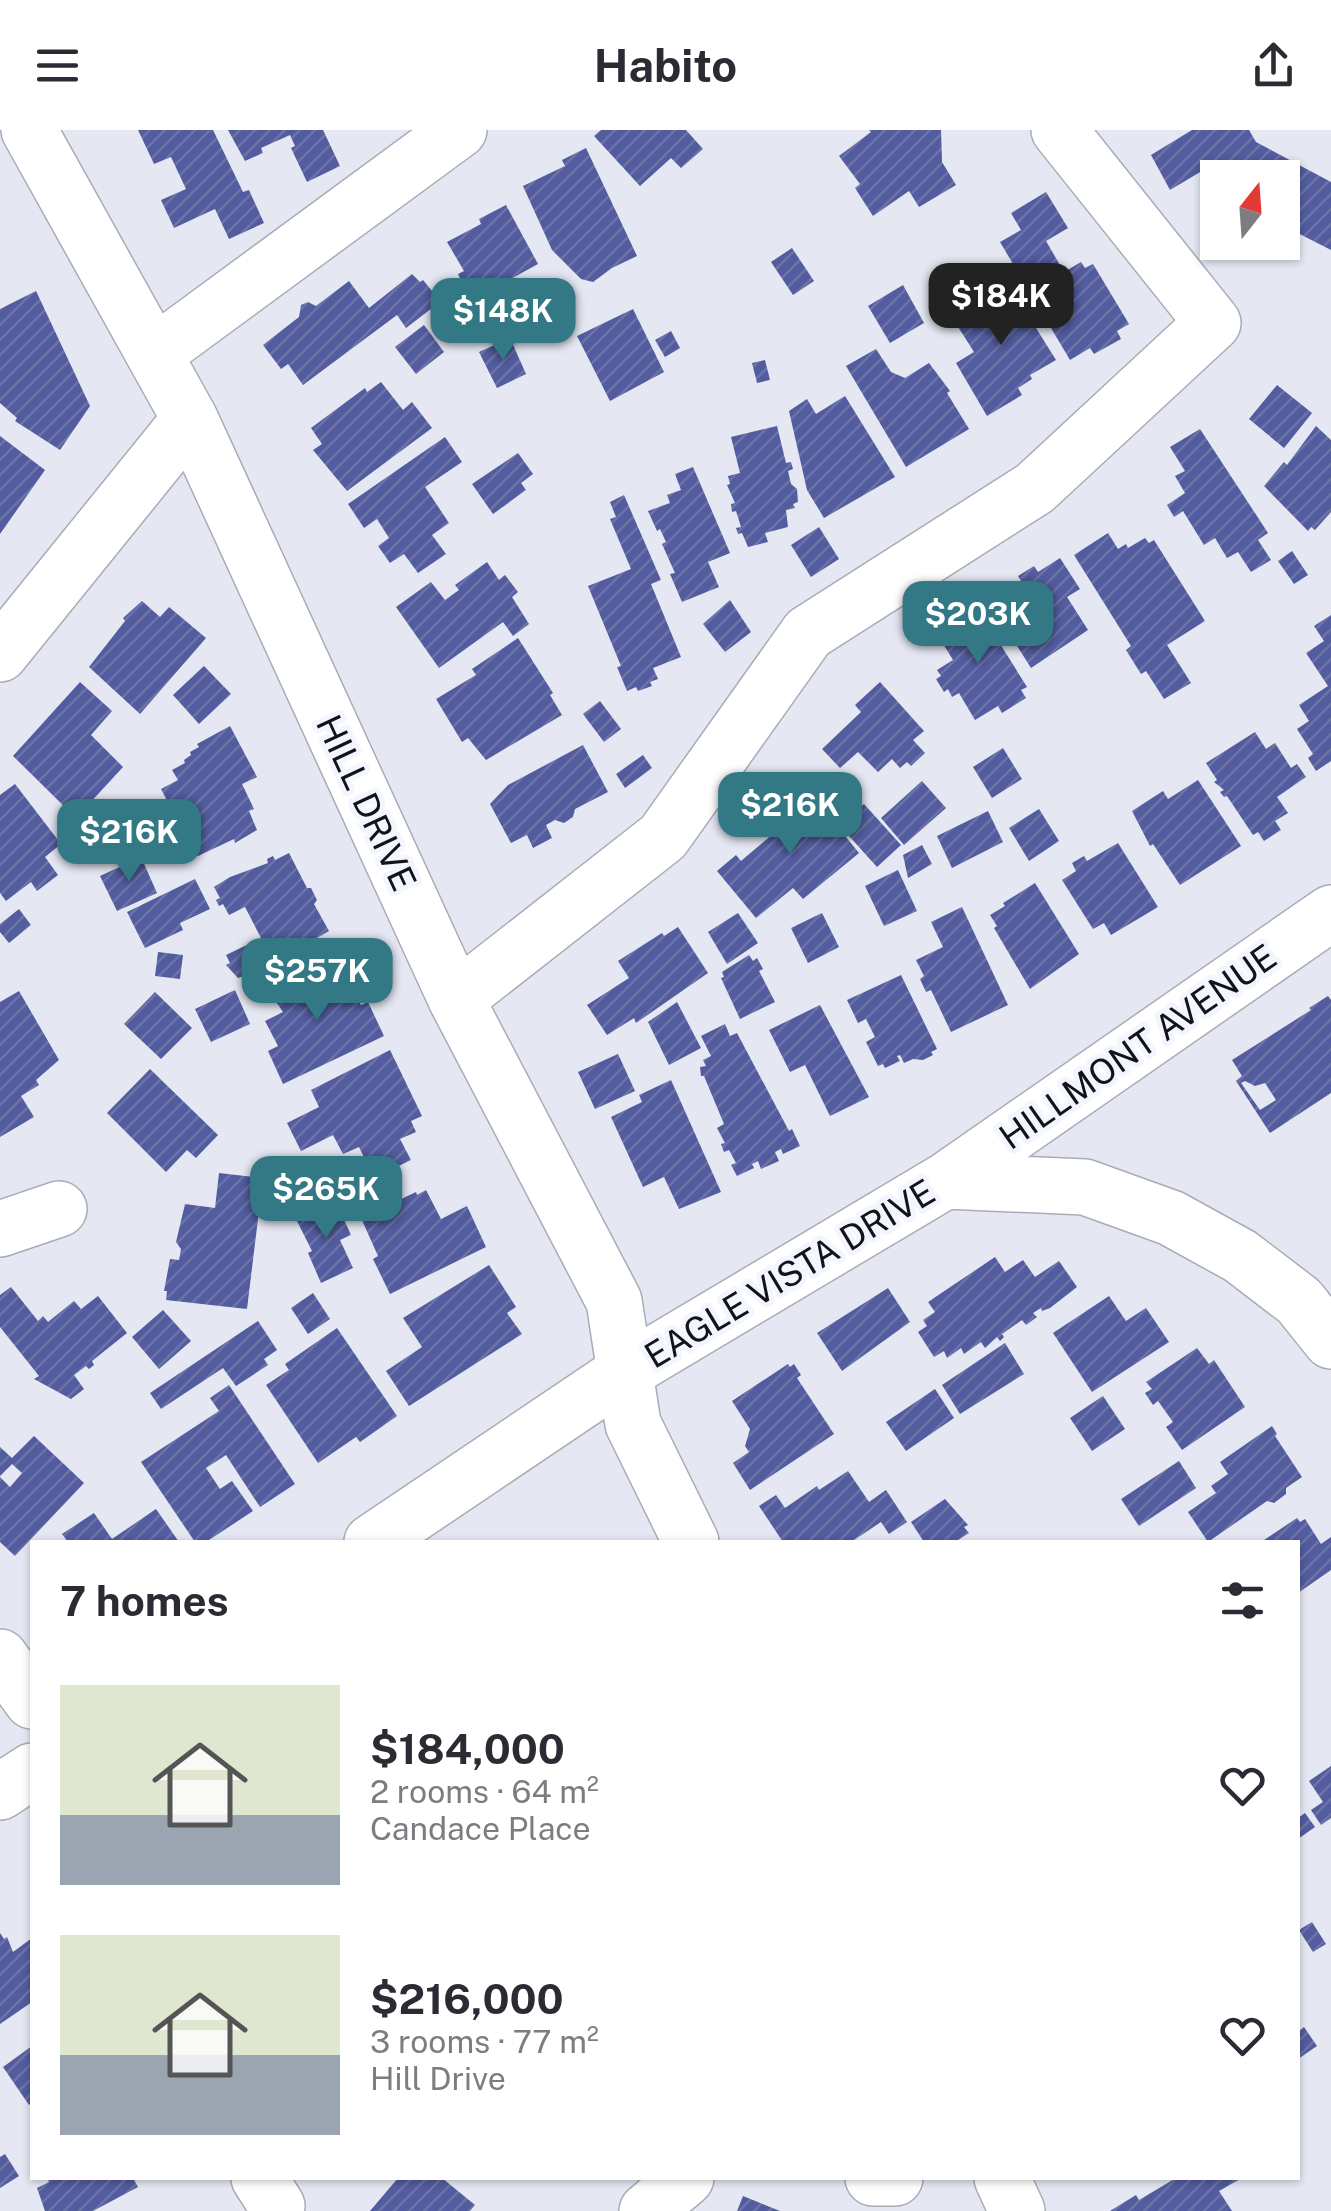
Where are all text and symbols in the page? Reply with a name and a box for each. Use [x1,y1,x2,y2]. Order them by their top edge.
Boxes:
icon: menu [30,38,85,93]
icon: share [1246,38,1301,93]
text: Habito [594,39,737,92]
north arrow [1200,160,1300,260]
map controls [1200,160,1300,260]
pin: $184K [931,263,1071,348]
text: $184K [951,277,1051,314]
pin: $148K [433,278,573,363]
text: $148K [453,292,553,329]
pin: $203K [908,581,1048,666]
text: $203K [925,595,1031,632]
street label: HILL DRIVE [308,709,425,897]
pin: $216K [720,772,860,857]
text: $216K [740,786,840,823]
pin: $216K [59,799,199,884]
text: $216K [79,813,179,850]
street label: HILLMONT AVENUE [991,936,1284,1158]
pin: $257K [247,938,387,1023]
text: $257K [264,952,370,989]
pin: $265K [256,1156,396,1241]
text: $265K [272,1170,380,1207]
street label: EAGLE VISTA DRIVE [637,1171,942,1376]
icon: filters [1215,1573,1270,1628]
text: 7 homes [60,1576,229,1625]
text: $184,000 [370,1724,565,1773]
icon: home [140,1725,260,1845]
icon: heart [1215,1758,1270,1813]
text: 2 rooms · 64 m² [370,1773,599,1810]
text: Candace Place [370,1810,591,1847]
text: $216,000 [370,1974,564,2023]
icon: home [140,1975,260,2095]
icon: heart [1215,2008,1270,2063]
text: 3 rooms · 77 m² [370,2023,599,2060]
text: Hill Drive [370,2060,506,2097]

